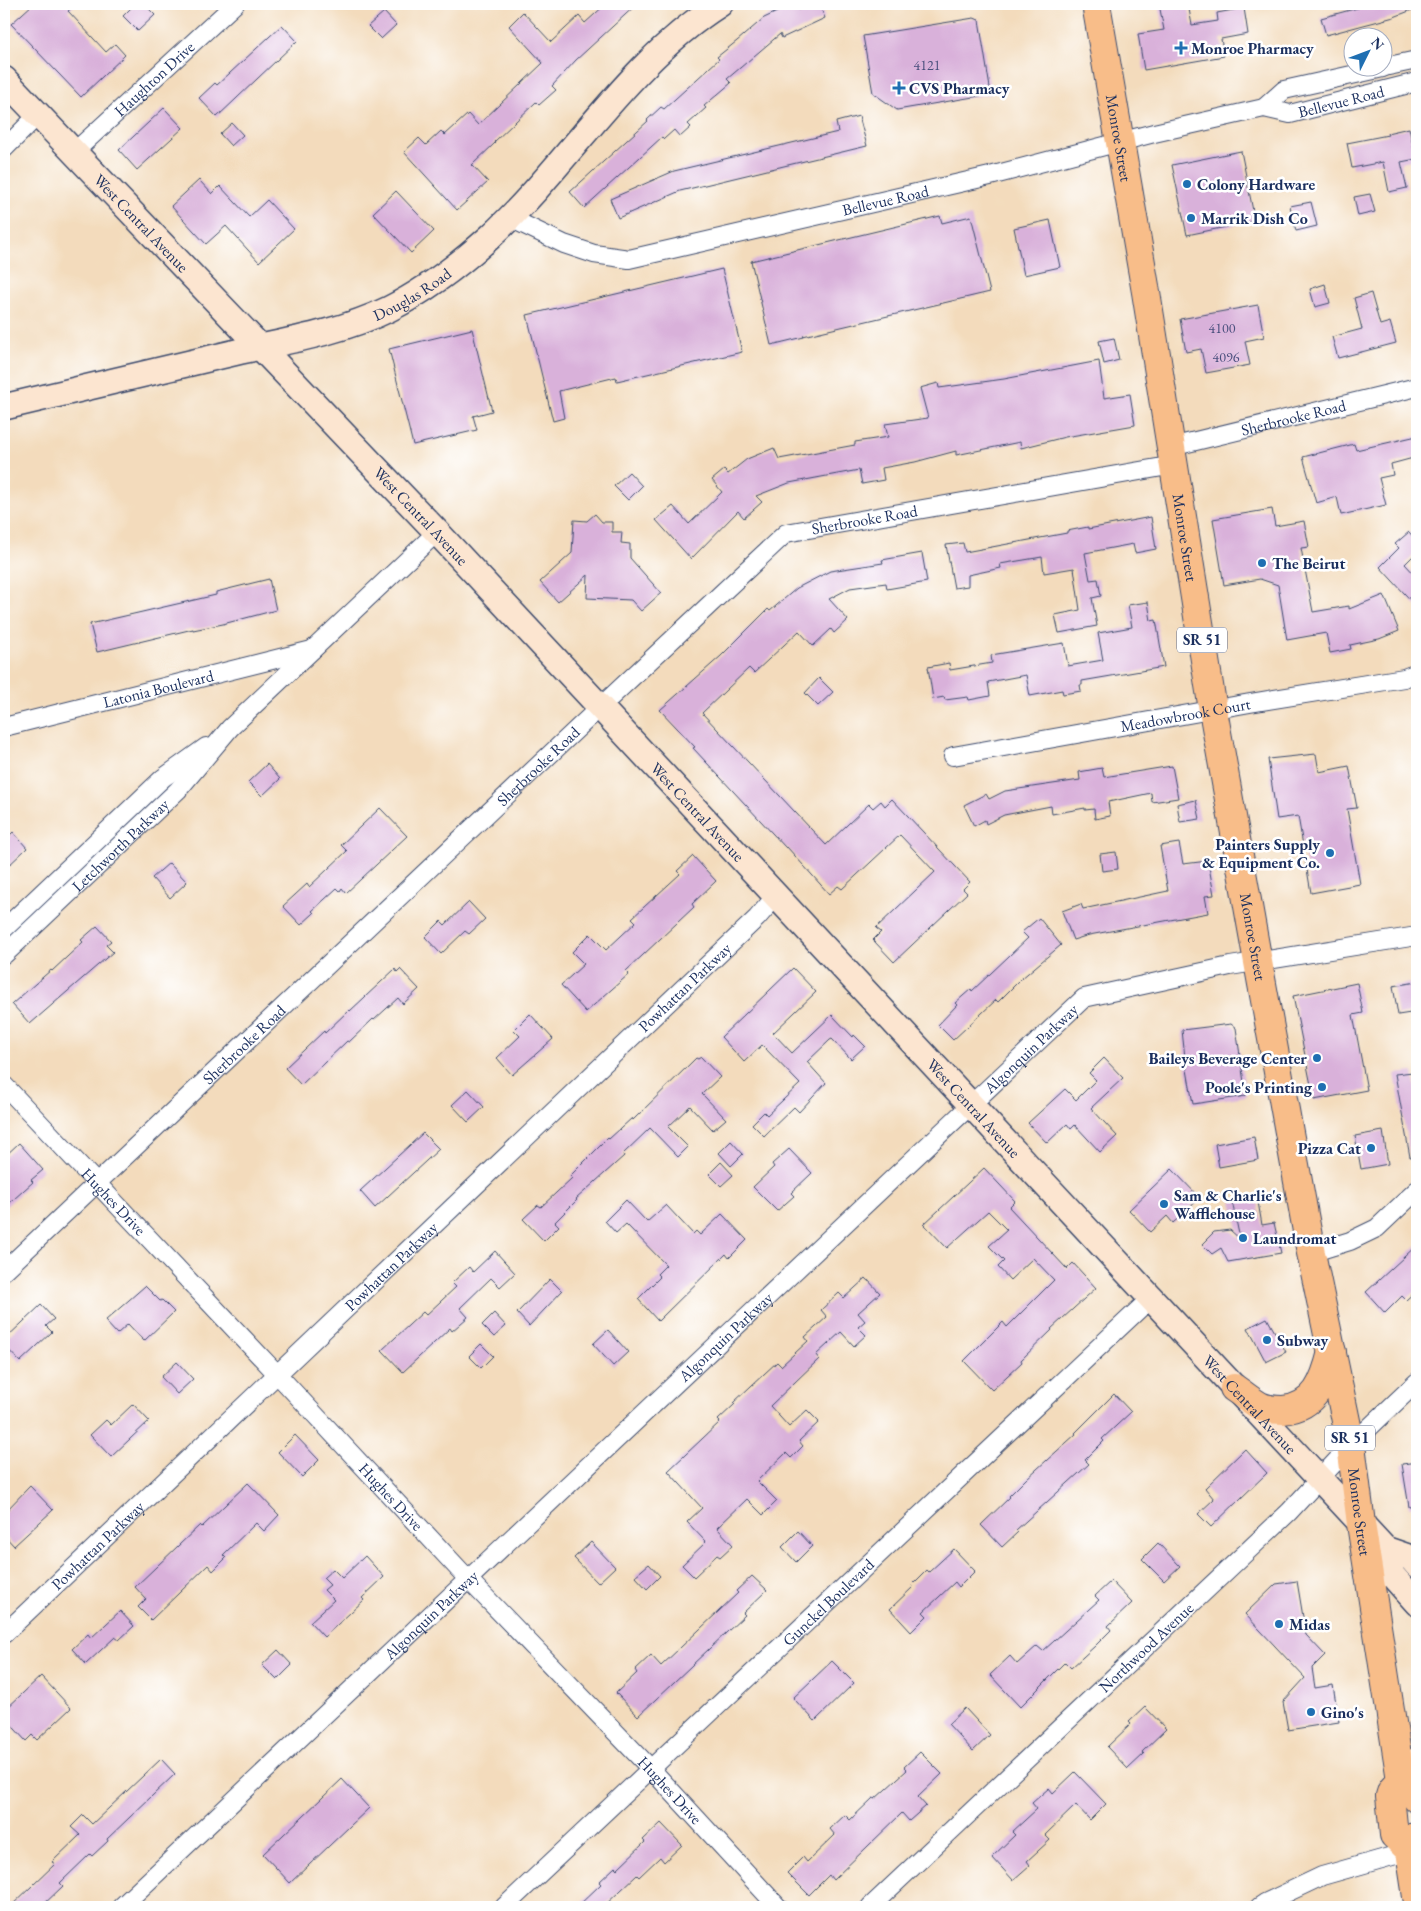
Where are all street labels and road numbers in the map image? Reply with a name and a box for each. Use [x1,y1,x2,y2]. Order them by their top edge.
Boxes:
street label: Haughton Drive [110,37,199,121]
street label: Bellevue Road [1296,80,1387,123]
street label: Monroe Street [1101,93,1137,183]
street label: West Central Avenue [89,169,193,277]
street label: Bellevue Road [840,180,932,221]
street label: Douglas Road [370,263,456,326]
street label: Sherbrooke Road [1239,395,1349,441]
street label: West Central Avenue [369,462,473,570]
street label: Monroe Street [1168,492,1202,583]
street label: Sherbrooke Road [810,500,920,539]
road number: SR 51 [1177,628,1227,652]
street label: Latonia Boulevard [101,665,217,713]
street label: Meadowbrook Court [1119,693,1252,737]
street label: Sherbrooke Road [492,721,585,811]
street label: West Central Avenue [646,758,749,866]
street label: Letchworth Parkway [67,793,174,896]
street label: Monroe Street [1235,891,1271,982]
street label: Powhattan Parkway [634,937,737,1037]
street label: Algonquin Parkway [979,998,1083,1099]
street label: Sherbrooke Road [198,1000,291,1089]
street label: West Central Avenue [922,1054,1025,1162]
street label: Hughes Drive [77,1163,151,1240]
street label: Powhattan Parkway [340,1217,443,1316]
street label: Algonquin Parkway [673,1287,778,1387]
street label: West Central Avenue [1198,1350,1301,1459]
road number: SR 51 [1325,1426,1375,1450]
street label: Hughes Drive [354,1458,428,1535]
street label: Monroe Street [1343,1467,1376,1557]
street label: Powhattan Parkway [47,1496,150,1595]
street label: Gunckel Boulevard [778,1554,879,1651]
street label: Algonquin Parkway [379,1565,483,1665]
street label: Northwood Avenue [1094,1598,1198,1697]
street label: Hughes Drive [633,1752,707,1829]

